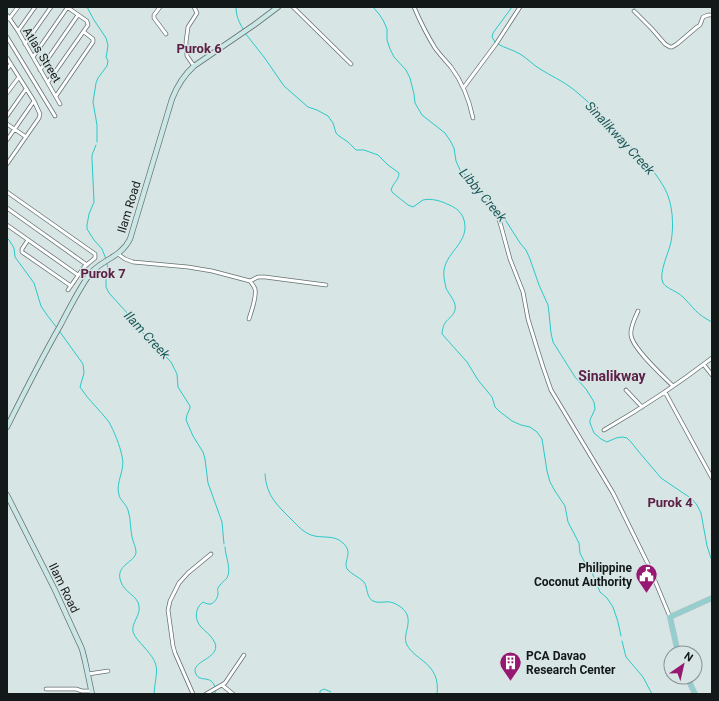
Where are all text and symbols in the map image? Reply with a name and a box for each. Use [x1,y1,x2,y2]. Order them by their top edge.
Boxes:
street label: Atlas Street [20,25,64,85]
district label: Purok 6 [176,41,222,56]
water label: Sinalikway Creek [582,98,658,178]
water label: Libby Creek [456,165,510,225]
street label: Ilam Road [114,179,144,235]
district label: Purok 7 [80,266,126,281]
water label: Ilam Creek [121,308,173,362]
district label: Sinalikway [578,368,647,384]
district label: Purok 4 [647,495,693,510]
street label: Ilam Road [46,561,82,615]
place label: Philippine Coconut Authority [534,561,633,589]
public building icon: Philippine Coconut Authority [634,562,660,595]
north arrow [663,645,703,685]
place label: PCA Davao Research Center [526,649,616,677]
building icon: PCA Davao Research Center [497,650,523,683]
text: N [681,650,695,665]

